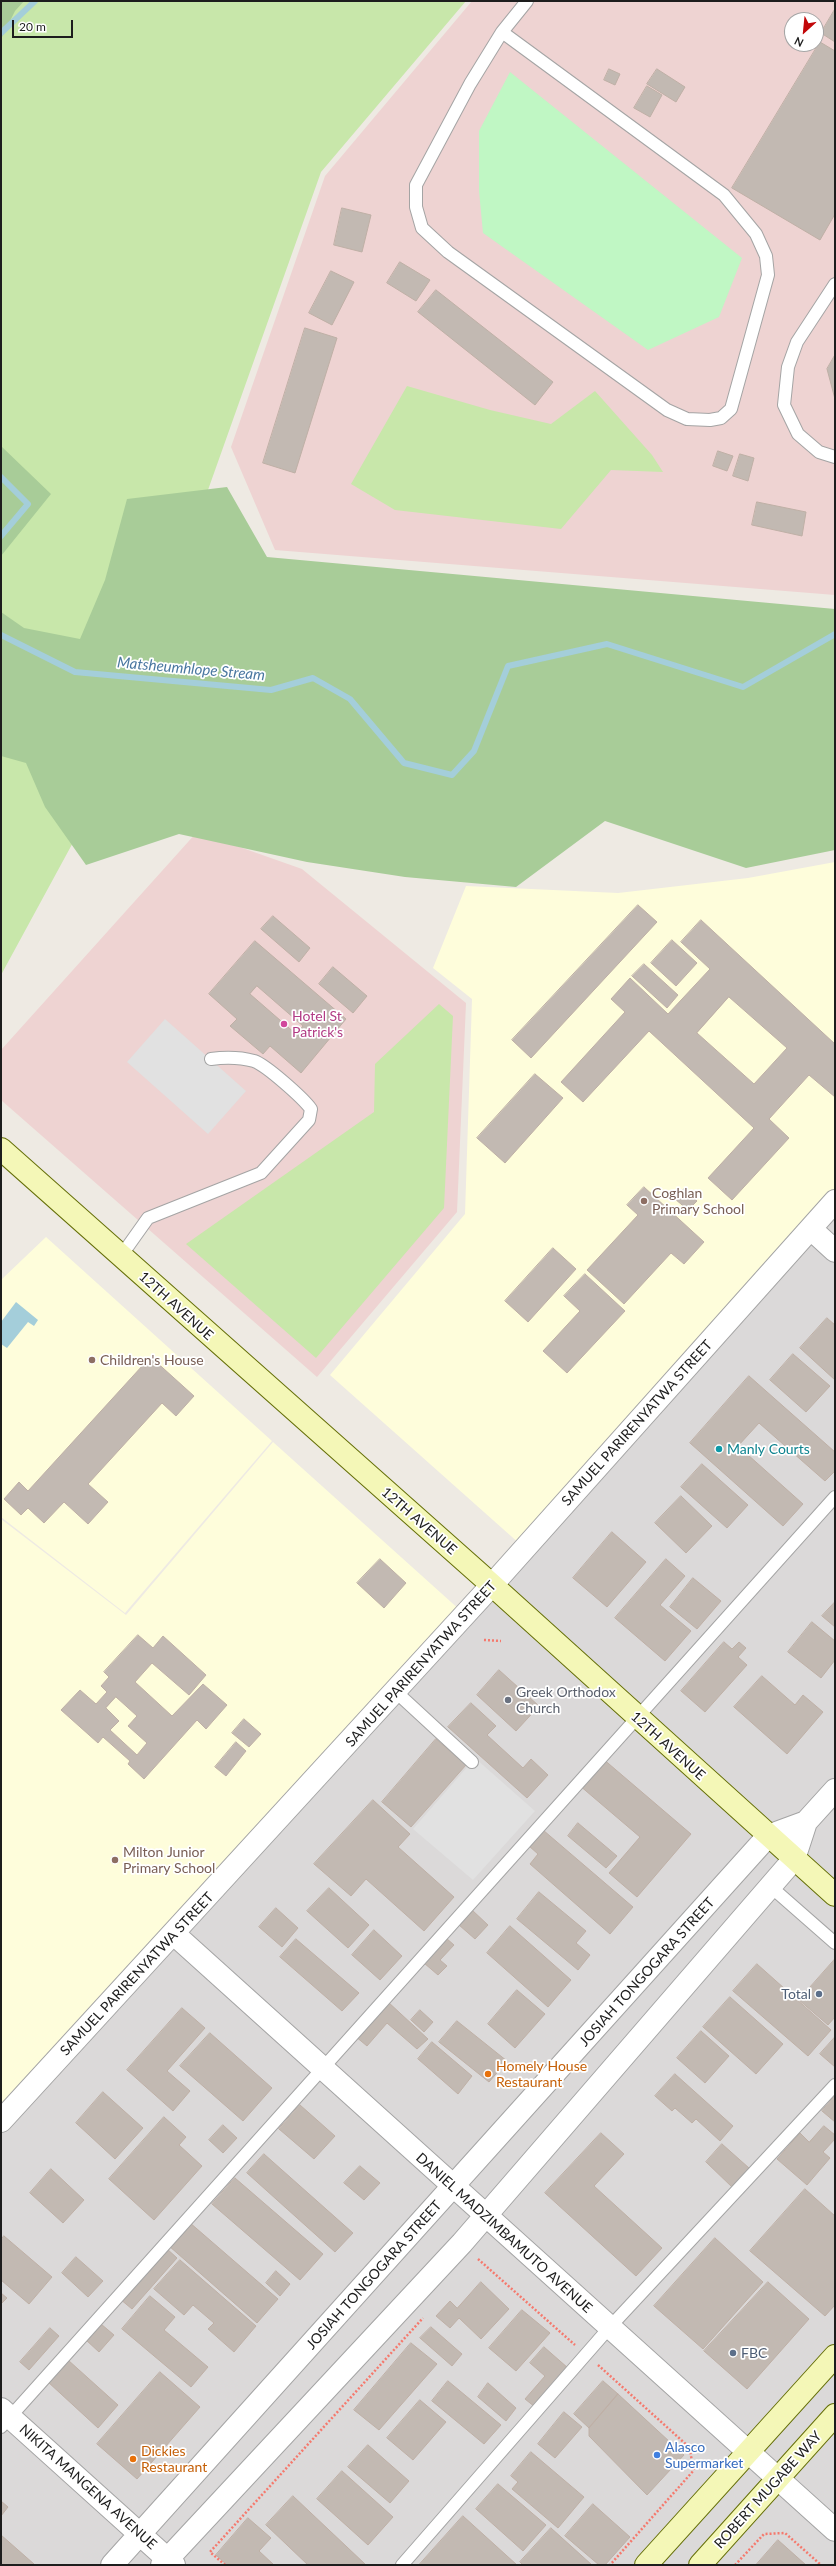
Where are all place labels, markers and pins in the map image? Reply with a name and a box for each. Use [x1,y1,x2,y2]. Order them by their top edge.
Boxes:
place label: Hotel St Patrick's [292,1008,343,1040]
marker: Hotel St Patrick's [279,1019,289,1029]
place label: Coghlan Primary School [652,1185,744,1218]
marker: Coghlan Primary School [639,1196,649,1206]
place label: Children's House [100,1352,204,1368]
marker: Children's House [87,1355,97,1365]
place label: Manly Courts [727,1441,810,1457]
marker: Manly Courts [714,1444,724,1454]
place label: Greek Orthodox Church [516,1684,616,1716]
marker: Greek Orthodox Church [503,1695,513,1705]
place label: Milton Junior Primary School [123,1844,215,1876]
marker: Milton Junior Primary School [110,1855,120,1865]
place label: Total [781,1986,811,2002]
marker: Total [814,1989,824,1999]
place label: Homely House Restaurant [496,2058,587,2090]
marker: Homely House Restaurant [483,2069,493,2079]
place label: FBC [741,2345,767,2361]
marker: FBC [728,2348,738,2358]
place label: Alasco Supermarket [665,2439,743,2472]
place label: Dickies Restaurant [141,2443,207,2476]
marker: Alasco Supermarket [652,2450,662,2460]
marker: Dickies Restaurant [128,2454,138,2464]

